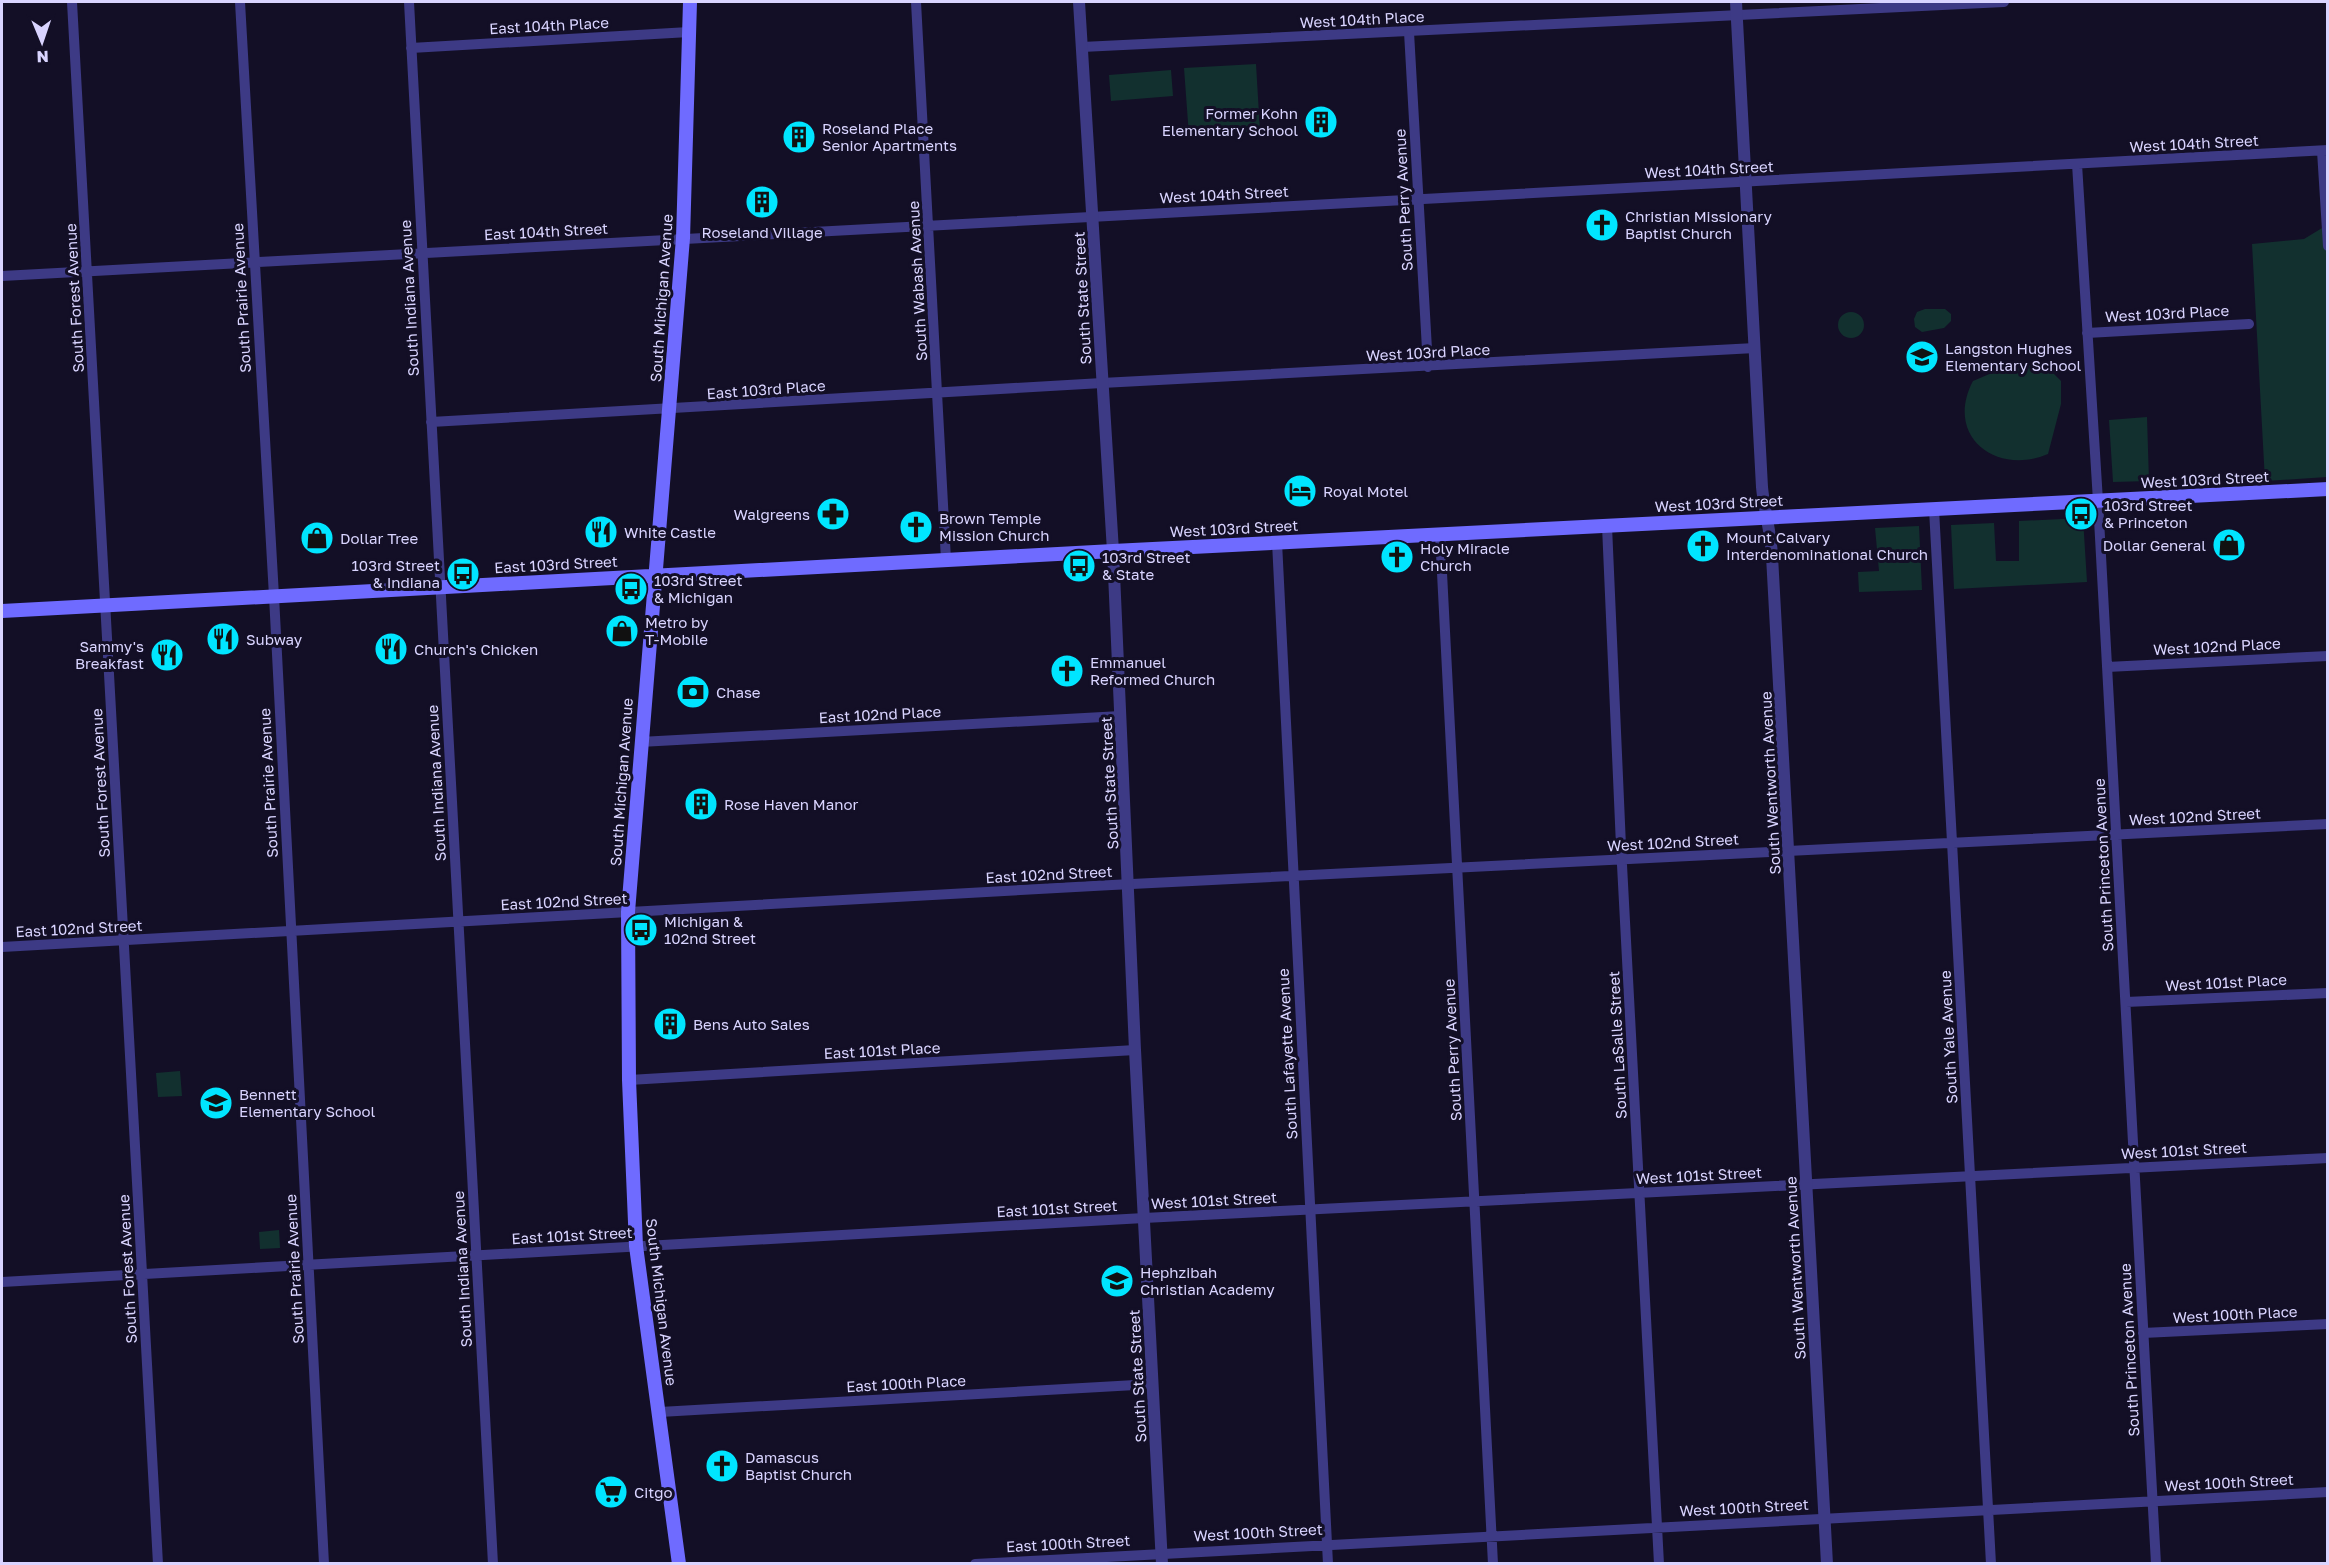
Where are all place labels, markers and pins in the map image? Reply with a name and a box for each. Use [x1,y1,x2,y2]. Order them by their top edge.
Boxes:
place label: Former Kohn Elementary School [1162,104,1298,139]
building icon: Former Kohn Elementary School [1303,104,1339,140]
building icon: Roseland Place Senior Apartments [781,119,817,155]
place label: Roseland Place Senior Apartments [822,119,957,154]
building icon: Roseland Village [744,184,780,220]
church icon: Christian Missionary Baptist Church [1584,207,1620,243]
place label: Christian Missionary Baptist Church [1625,207,1773,242]
place label: Roseland Village [701,223,823,241]
school or university icon: Langston Hughes Elementary School [1904,339,1940,375]
place label: Langston Hughes Elementary School [1945,339,2081,374]
hotel icon: Royal Motel [1282,473,1318,509]
place label: Royal Motel [1323,482,1408,500]
pharmacy icon: Walgreens [815,496,851,532]
bus stop icon: 103rd Street & Princeton [2063,496,2099,532]
place label: 103rd Street & Princeton [2104,496,2192,531]
place label: Walgreens [734,505,810,523]
church icon: Brown Temple Mission Church [898,509,934,545]
place label: Brown Temple Mission Church [939,509,1049,544]
restaurant icon: White Castle [583,514,619,550]
shop icon: Dollar Tree [299,520,335,556]
place label: White Castle [624,523,716,541]
shop icon: Dollar General [2211,527,2247,563]
church icon: Mount Calvary Interdenominational Church [1685,528,1721,564]
place label: Mount Calvary Interdenominational Church [1726,528,1928,563]
place label: Dollar Tree [340,529,419,547]
place label: Dollar General [2103,536,2206,554]
church icon: Holy Miracle Church [1379,539,1415,575]
place label: Holy Miracle Church [1420,539,1510,574]
bus stop icon: 103rd Street & State [1061,548,1097,584]
place label: 103rd Street & State [1102,548,1190,583]
place label: 103rd Street & Indiana [352,556,440,591]
bus stop icon: 103rd Street & Indiana [445,556,481,592]
bus stop icon: 103rd Street & Michigan [613,571,649,607]
place label: 103rd Street & Michigan [654,571,742,606]
shop icon: Metro by T-Mobile [604,613,640,649]
place label: Metro by T-Mobile [645,613,709,648]
restaurant icon: Subway [205,621,241,657]
place label: Subway [246,630,303,648]
restaurant icon: Church's Chicken [373,631,409,667]
place label: Sammy's Breakfast [75,637,144,672]
restaurant icon: Sammy's Breakfast [149,637,185,673]
place label: Church's Chicken [414,640,538,658]
church icon: Emmanuel Reformed Church [1049,653,1085,689]
place label: Emmanuel Reformed Church [1090,653,1215,688]
bank icon: Chase [675,674,711,710]
place label: Chase [716,683,761,701]
building icon: Rose Haven Manor [683,786,719,822]
place label: Rose Haven Manor [724,795,858,813]
bus stop icon: Michigan & 102nd Street [623,912,659,948]
place label: Michigan & 102nd Street [664,912,756,947]
building icon: Bens Auto Sales [652,1006,688,1042]
place label: Bens Auto Sales [693,1015,810,1033]
school or university icon: Bennett Elementary School [198,1085,234,1121]
place label: Bennett Elementary School [239,1085,375,1120]
school or university icon: Hephzibah Christian Academy [1099,1263,1135,1299]
place label: Hephzibah Christian Academy [1140,1263,1275,1298]
church icon: Damascus Baptist Church [704,1448,740,1484]
place label: Damascus Baptist Church [745,1448,852,1483]
supermarket icon: Citgo [593,1474,629,1510]
place label: Citgo [634,1483,672,1501]

